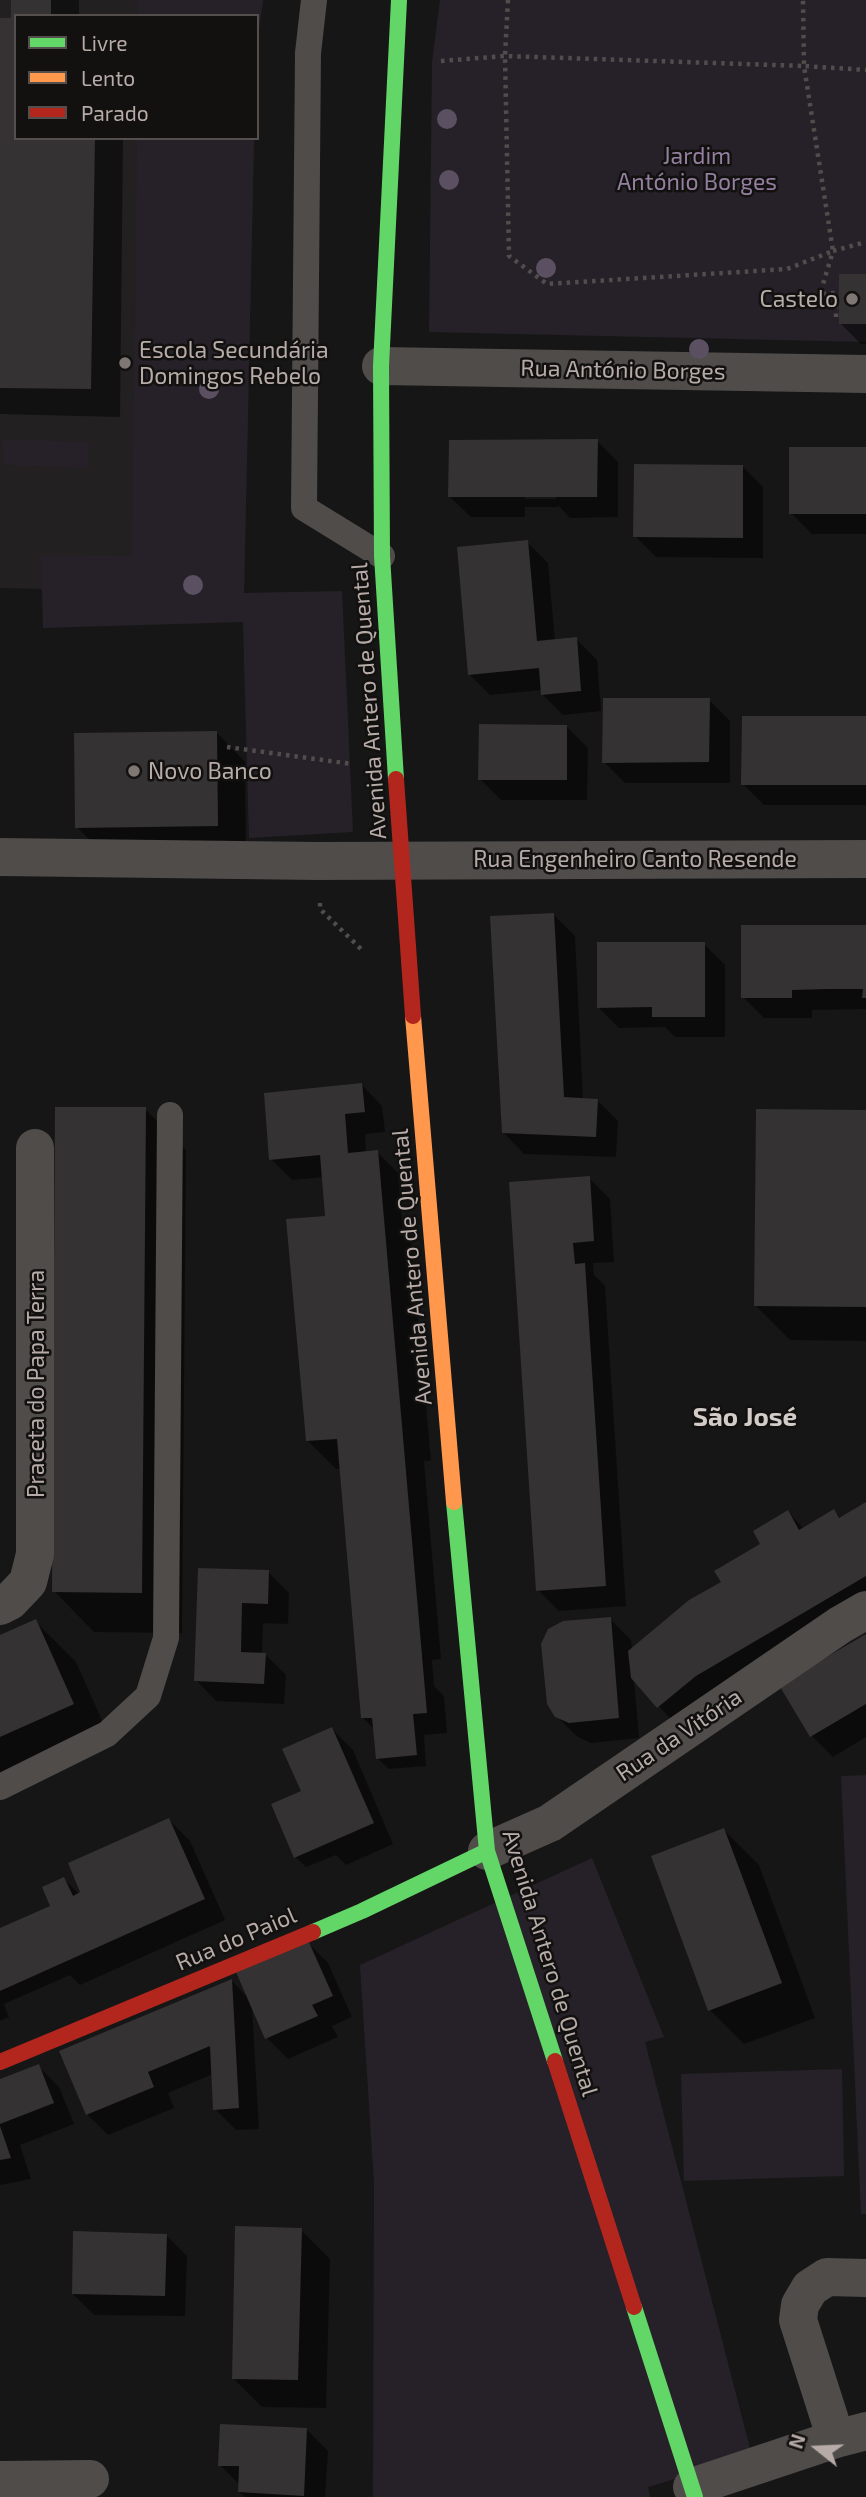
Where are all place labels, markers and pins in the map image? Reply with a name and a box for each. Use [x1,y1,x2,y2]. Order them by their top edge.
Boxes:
place label: Castelo [760,285,838,313]
marker: Castelo [844,291,860,307]
place label: Escola Secundária Domingos Rebelo [139,336,329,390]
marker: Escola Secundária Domingos Rebelo [117,355,133,371]
place label: Novo Banco [148,757,272,785]
marker: Novo Banco [126,763,142,779]

